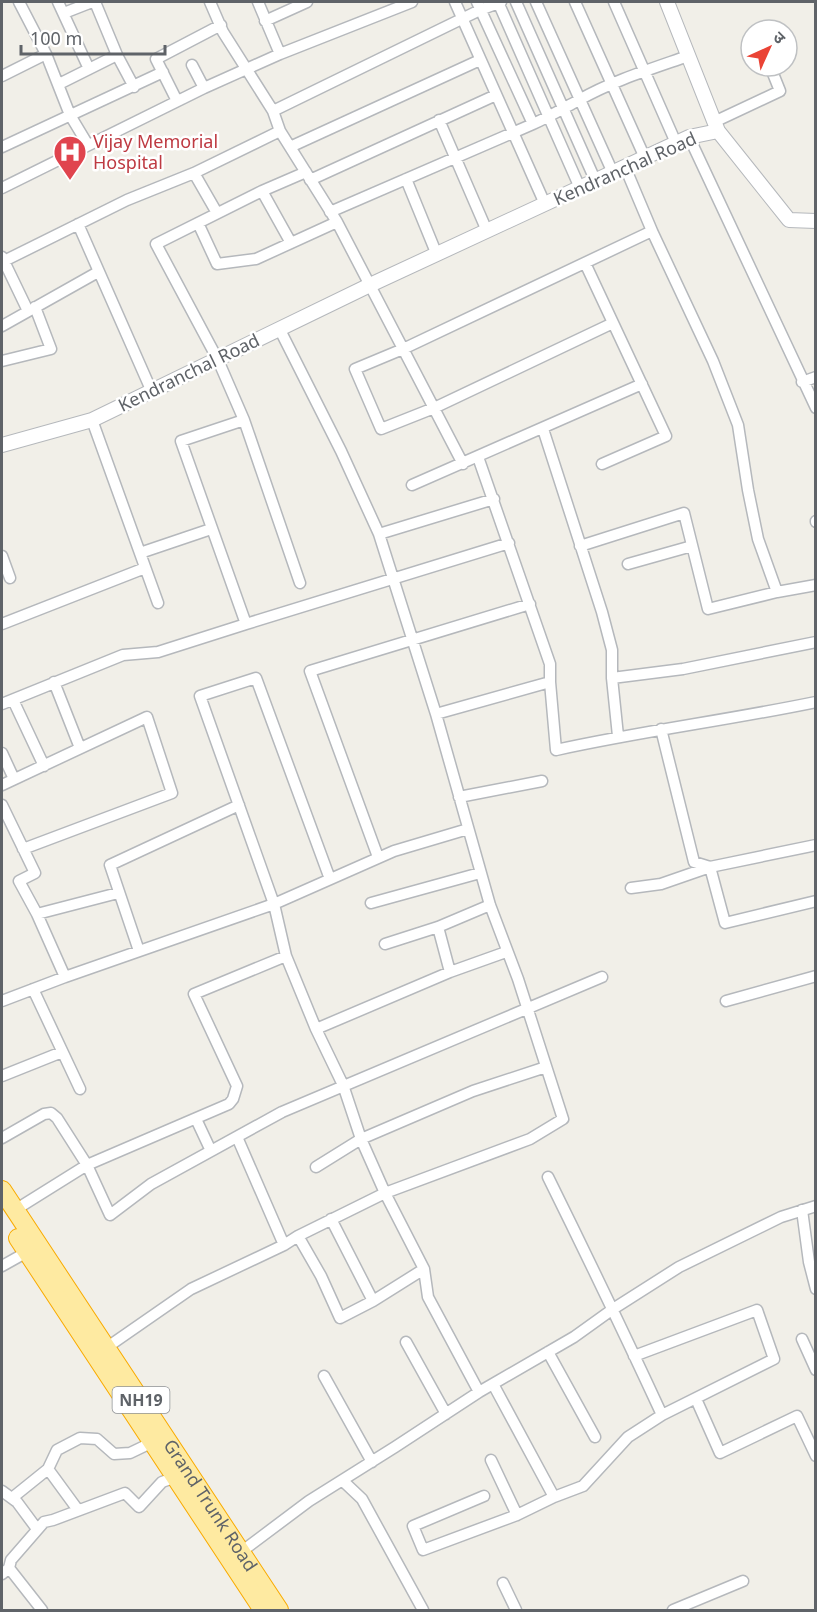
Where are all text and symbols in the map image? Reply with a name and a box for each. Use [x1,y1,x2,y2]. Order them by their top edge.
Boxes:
scale bar [21,18,165,56]
north arrow [739,18,799,78]
text: 100 m [30,26,82,50]
text: उ [769,26,791,49]
street label: Kendranchal Road [549,126,700,210]
place label: Vijay Memorial Hospital [93,129,218,174]
hospital icon: Vijay Memorial Hospital [52,134,88,181]
street label: Kendranchal Road [114,328,263,417]
road number: NH19 [112,1387,170,1413]
street label: Grand Trunk Road [159,1434,263,1576]

